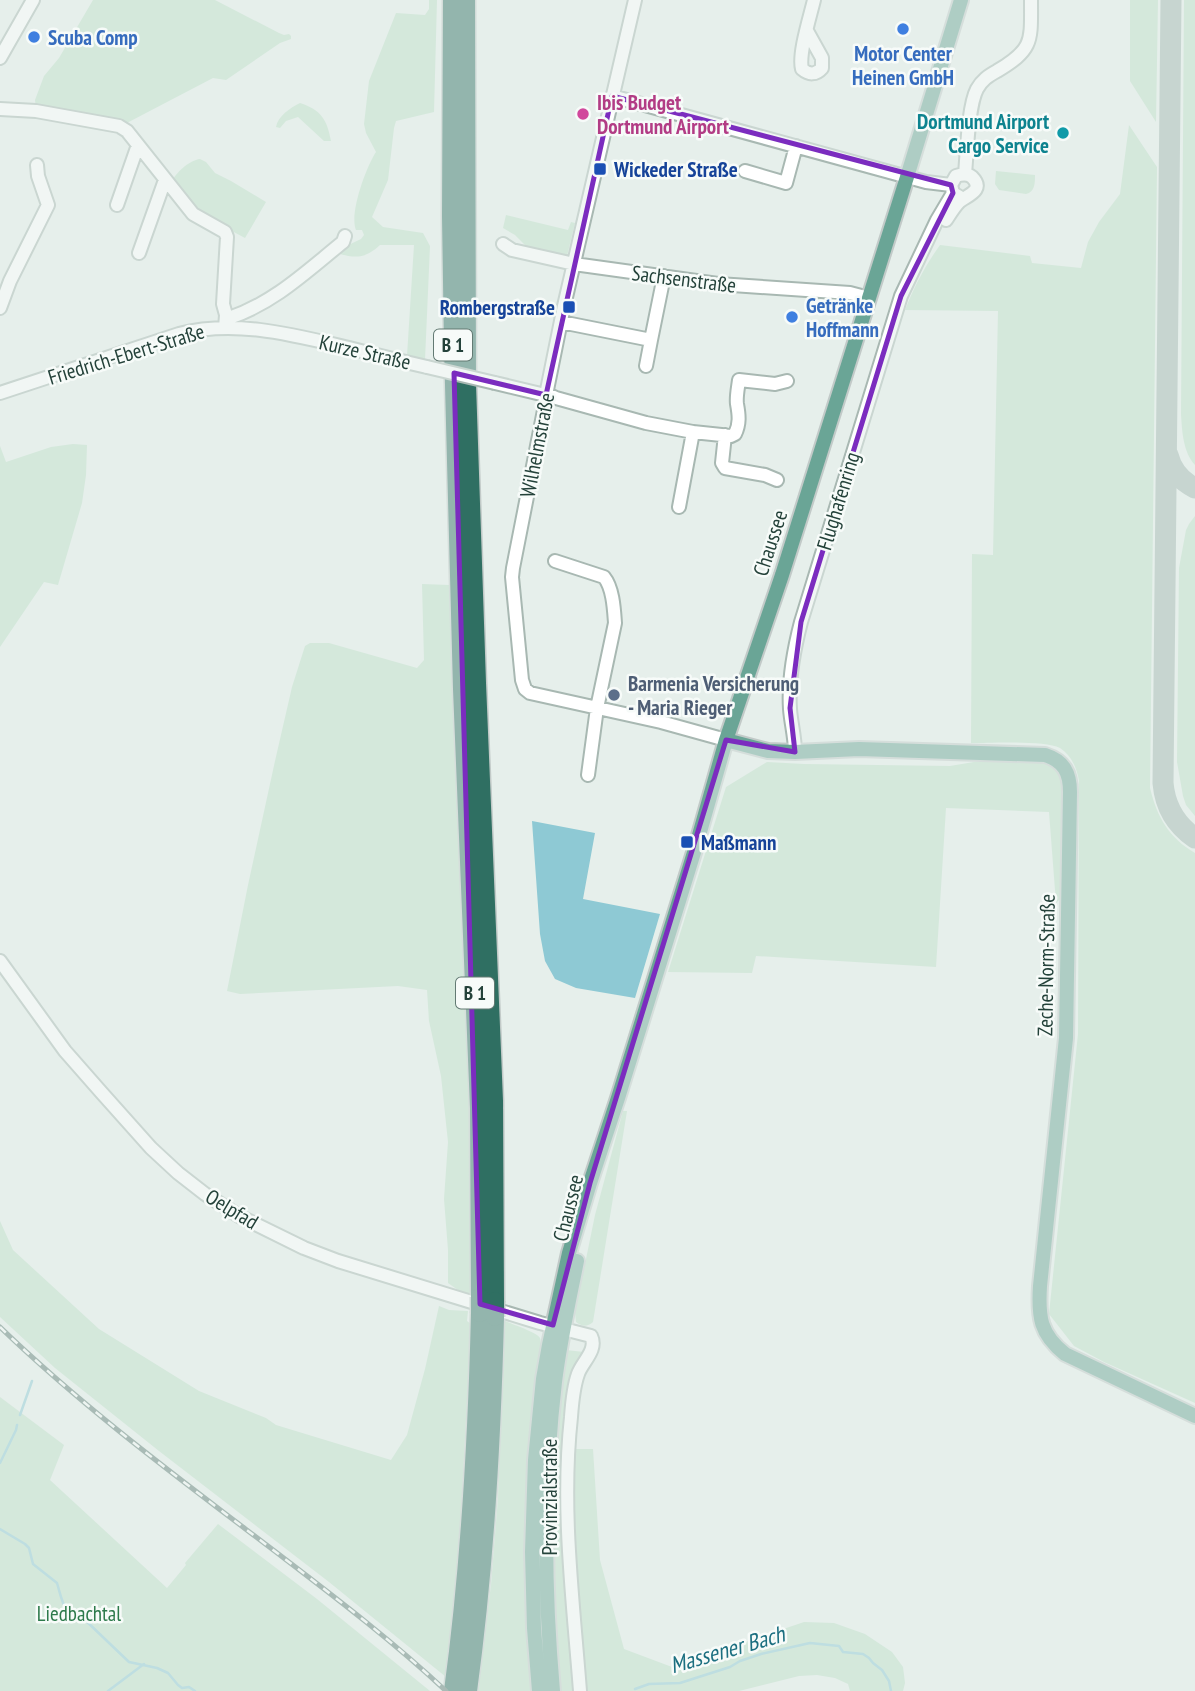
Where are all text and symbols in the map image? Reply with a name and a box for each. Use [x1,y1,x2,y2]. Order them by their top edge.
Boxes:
marker: Motor Center Heinen GmbH [895,21,911,37]
place label: Scuba Comp [48,24,138,51]
marker: Scuba Comp [26,29,42,45]
place label: Motor Center Heinen GmbH [852,40,954,91]
place label: Ibis Budget Dortmund Airport [597,89,729,140]
marker: Ibis Budget Dortmund Airport [575,106,591,122]
place label: Dortmund Airport Cargo Service [917,108,1049,159]
marker: Dortmund Airport Cargo Service [1055,125,1071,141]
place label: Wickeder Straße [613,156,738,183]
marker: Wickeder Straße [592,161,608,177]
street label: Sachsenstraße [630,259,738,299]
place label: Getränke Hoffmann [806,292,879,343]
place label: Rombergstraße [440,294,555,321]
marker: Rombergstraße [561,299,577,315]
marker: Getränke Hoffmann [784,309,800,325]
street label: Friedrich-Ebert-Straße [45,317,207,391]
street label: Kurze Straße [317,328,413,376]
road number: B 1 [434,330,472,360]
street label: Wilhelmstraße [514,390,560,500]
street label: Flughafenring [810,449,866,553]
street label: Chaussee [747,507,793,579]
place label: Barmenia Versicherung - Maria Rieger [628,670,799,721]
marker: Barmenia Versicherung - Maria Rieger [606,687,622,703]
place label: Maßmann [701,829,776,856]
marker: Maßmann [679,834,695,850]
street label: Zeche-Norm-Straße [1031,894,1061,1036]
road number: B 1 [456,978,494,1009]
street label: Chaussee [547,1172,589,1244]
street label: Oelpfad [201,1183,263,1235]
street label: Provinzialstraße [536,1439,563,1555]
park label: Liedbachtal [37,1600,121,1627]
water label: Massener Bach [666,1618,790,1679]

